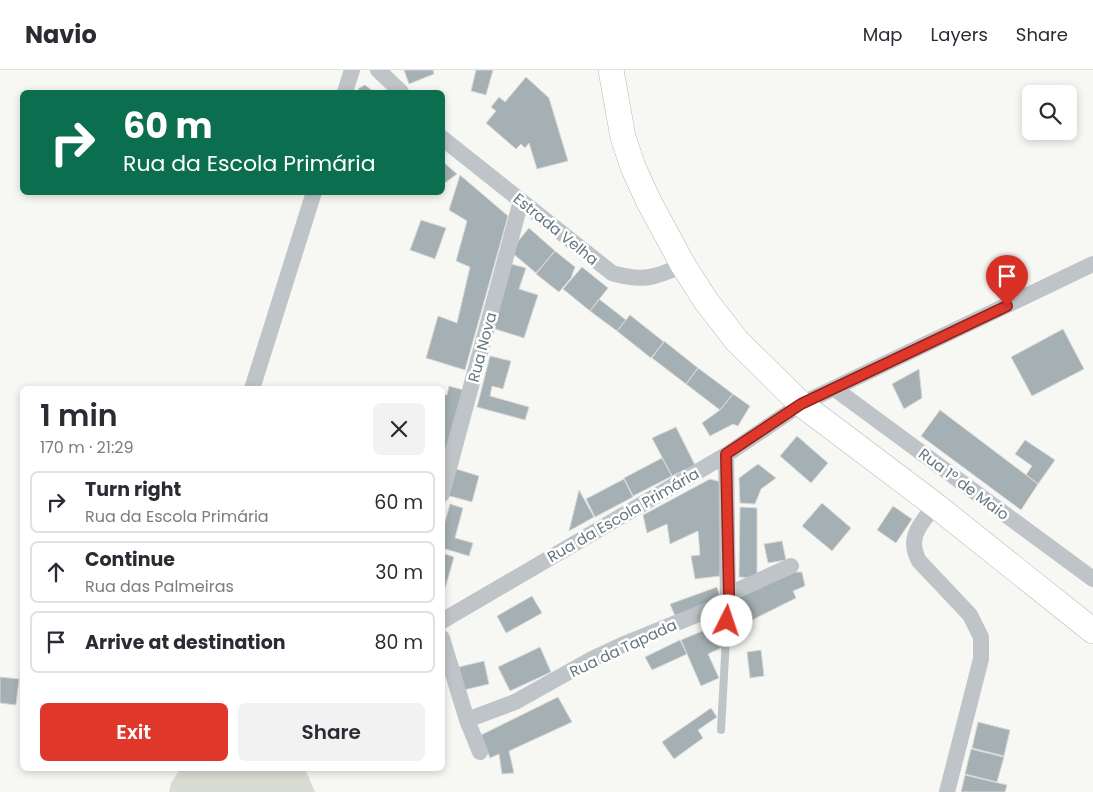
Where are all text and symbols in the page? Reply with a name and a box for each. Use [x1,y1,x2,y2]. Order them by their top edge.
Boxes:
text: Navio [25,18,97,51]
text: Map [863,22,903,47]
text: Layers [931,22,988,47]
text: Share [1016,22,1068,47]
map controls [1022,85,1077,140]
button: search [1022,85,1077,140]
text: 60 m [123,101,213,150]
icon: right [40,110,105,175]
text: Rua da Escola Primária [123,148,376,179]
street label: Estrada Velha [509,188,603,270]
pin [986,255,1028,306]
icon: arrive [993,262,1021,290]
street label: Rua Nova [463,310,501,384]
text: 1 min [40,394,118,437]
button: close [373,403,425,455]
text: 170 m · 21:29 [40,436,134,459]
street label: Rua 1º de Maio [915,443,1013,525]
street label: Rua da Escola Primária [543,463,703,567]
text: Turn right [85,476,181,503]
icon: right [42,488,70,516]
text: 60 m [374,489,423,516]
text: Rua da Escola Primária [85,505,269,528]
text: Continue [85,546,175,573]
icon: ahead [42,558,70,586]
text: 30 m [375,559,423,586]
text: Rua das Palmeiras [85,575,234,598]
position arrow [700,594,752,646]
street label: Rua da Tapada [566,614,680,682]
icon: arrive [42,628,70,656]
text: Arrive at destination [85,629,286,656]
text: 80 m [374,629,423,656]
button: Exit [40,703,228,761]
button: Share [238,703,425,761]

